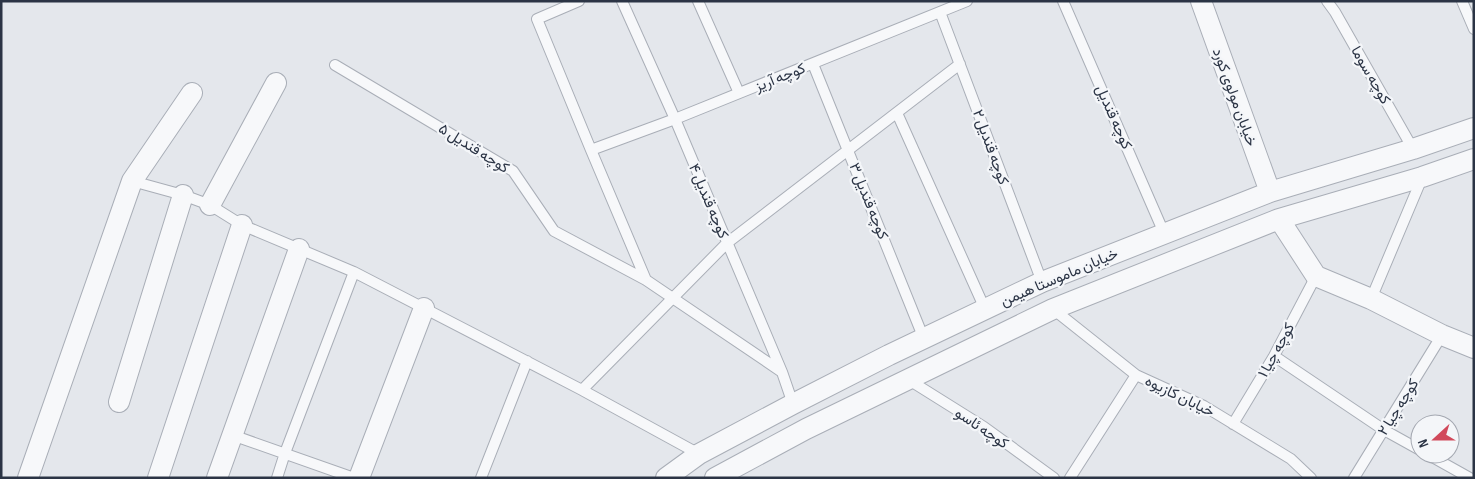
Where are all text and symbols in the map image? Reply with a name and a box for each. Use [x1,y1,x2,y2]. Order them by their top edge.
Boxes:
street label: کوچه سوما [1346,43,1395,108]
street label: خیابان مولوی کورد [1208,45,1261,149]
street label: کوچه آریز [751,59,809,97]
street label: کوچه قندیل [1091,82,1136,153]
street label: کوچه قندیل ۲ [968,107,1013,188]
street label: کوچه قندیل ۵ [435,119,513,178]
street label: کوچه قندیل ۳ [845,160,893,243]
street label: کوچه قندیل ۴ [684,161,733,242]
street label: خیابان ماموستا هیمن [997,244,1121,311]
street label: کوچه چیا ۱ [1254,319,1299,381]
street label: خیابان کازیوه [1142,371,1218,421]
street label: کوچه چیا ۲ [1374,375,1423,439]
street label: کوچه ئاسو [951,404,1012,453]
north arrow [1410,414,1460,464]
text: N [1414,437,1433,450]

